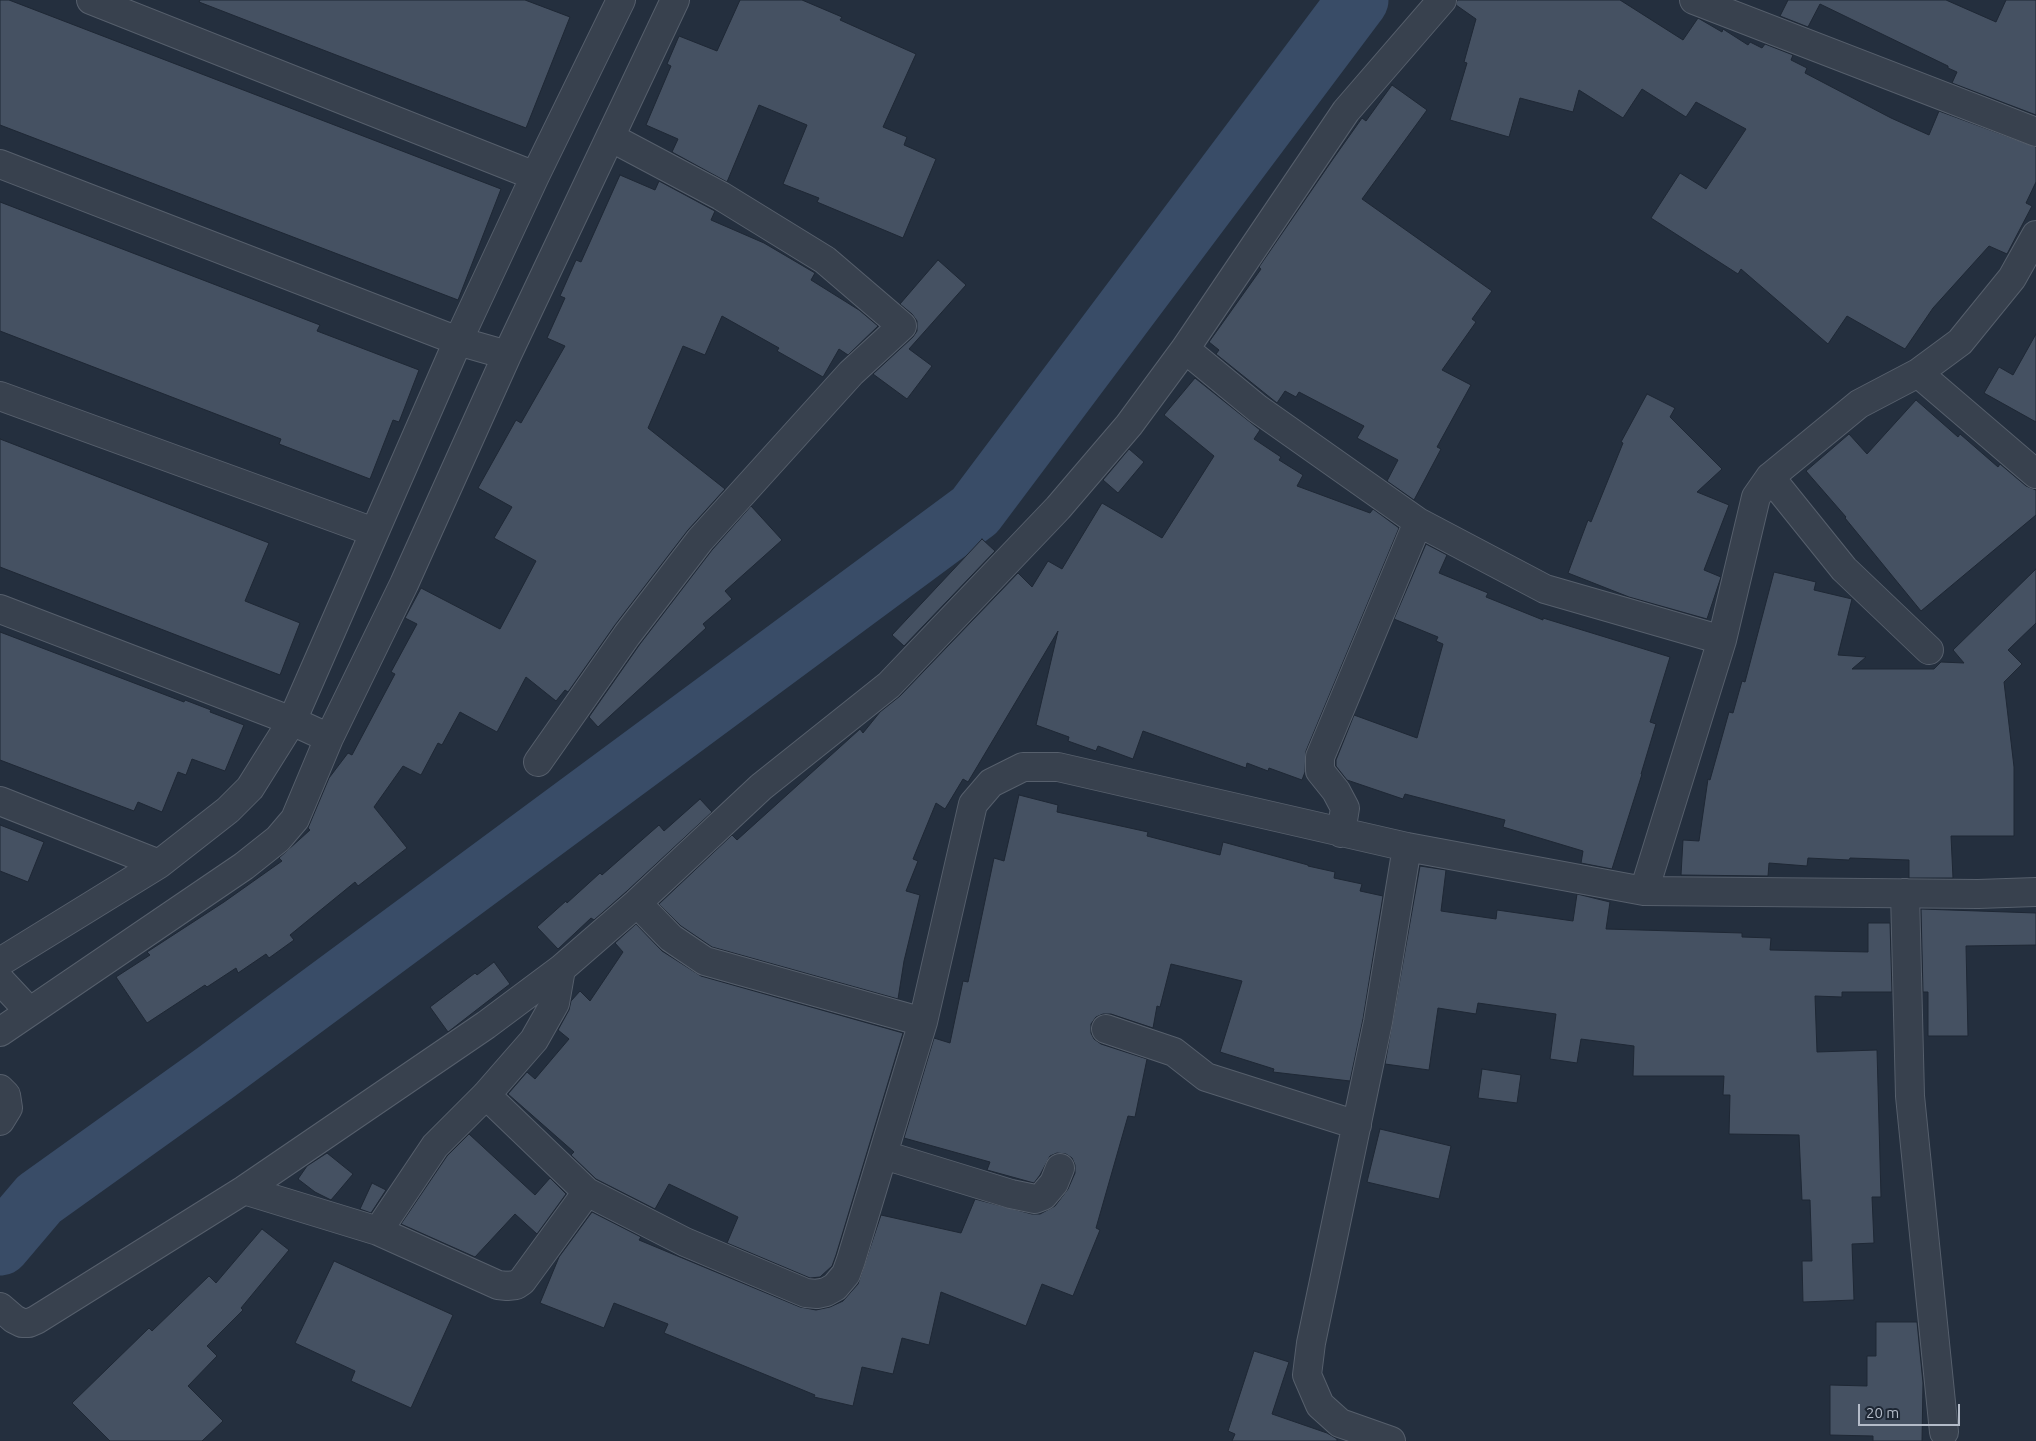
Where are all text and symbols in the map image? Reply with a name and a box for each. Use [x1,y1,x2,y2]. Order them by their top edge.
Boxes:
scale bar [1861,1394,1964,1426]
text: 20 m [1866,1404,1899,1421]

